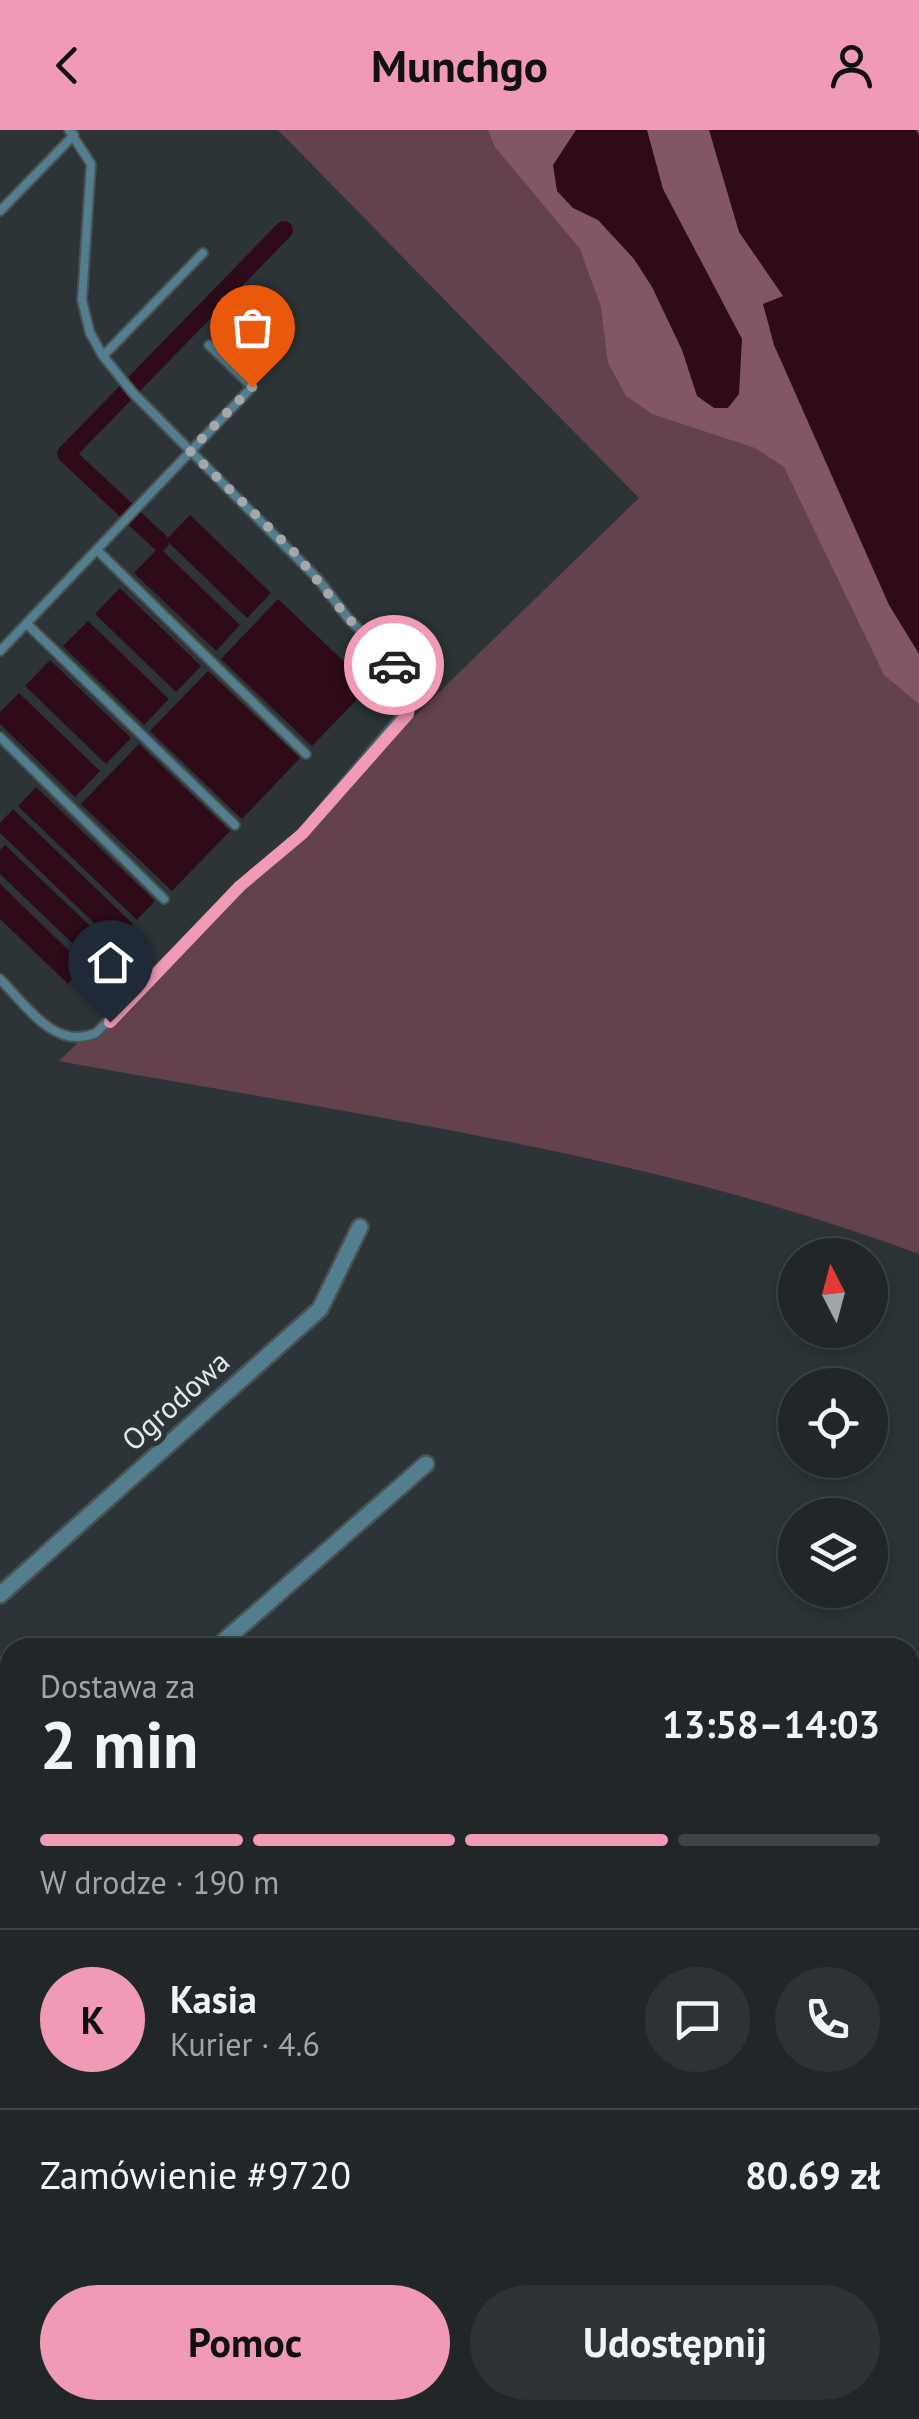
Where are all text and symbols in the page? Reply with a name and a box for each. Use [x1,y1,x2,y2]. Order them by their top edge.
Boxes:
text: Munchgo [371,36,548,94]
icon: back [40,38,95,93]
icon: person [824,38,879,93]
pin [210,285,295,388]
icon: bag [225,300,280,355]
courier [344,615,444,715]
icon: car [367,638,422,693]
pin [68,920,153,1023]
icon: home [83,935,138,990]
north arrow [778,1238,888,1348]
map controls [778,1238,888,1608]
street label: Ogrodowa [113,1341,237,1459]
button: locate [778,1368,888,1478]
button: layers [778,1498,888,1608]
text: Dostawa za [40,1665,195,1707]
text: 13:58–14:03 [662,1699,880,1748]
text: 2 min [40,1702,199,1786]
text: W drodze · 190 m [40,1861,279,1903]
button: chat [645,1967,750,2072]
button: phone [775,1967,880,2072]
text: Kasia [170,1974,257,2023]
text: K [81,1995,104,2044]
text: Kurier · 4.6 [170,2023,320,2065]
text: Zamówienie #9720 [40,2150,351,2199]
text: 80.69 zł [745,2150,880,2199]
button: Pomoc [40,2285,450,2400]
button: Udostępnij [470,2285,880,2400]

